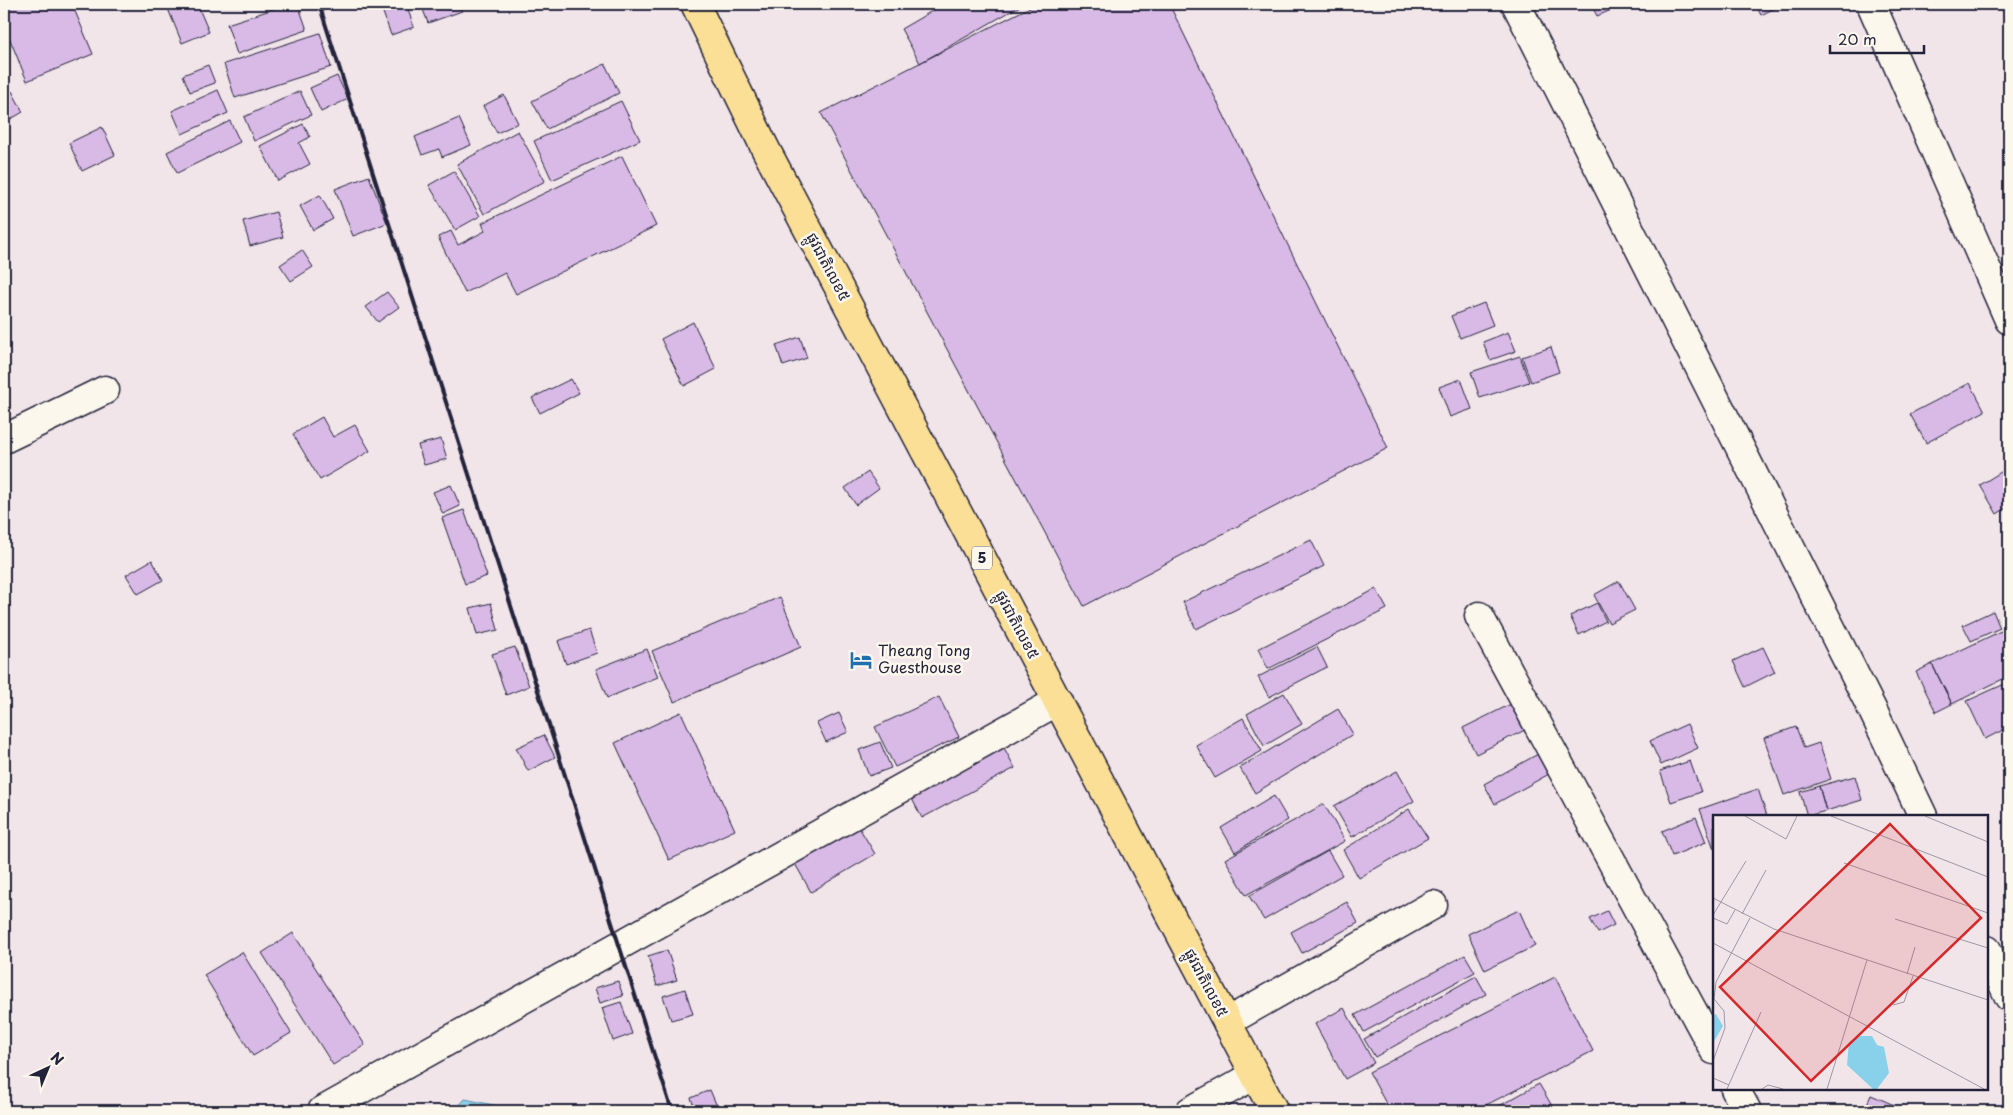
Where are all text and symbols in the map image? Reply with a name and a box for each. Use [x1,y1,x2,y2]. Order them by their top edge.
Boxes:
scale bar [1830,22,1924,54]
text: 20 m [1838,27,1877,50]
street label: ផ្លូវជាតិលេខ៥ [799,228,857,306]
road number: 5 [972,546,992,570]
street label: ផ្លូវជាតិលេខ៥ [988,586,1046,664]
place label: Theang Tong Guesthouse [878,638,971,678]
hotel icon: Theang Tong Guesthouse [848,647,874,673]
inset map [1713,815,1988,1090]
street label: ផ្លូវជាតិលេខ៥ [1177,944,1235,1022]
north arrow [22,1042,72,1092]
text: N [46,1047,69,1070]

